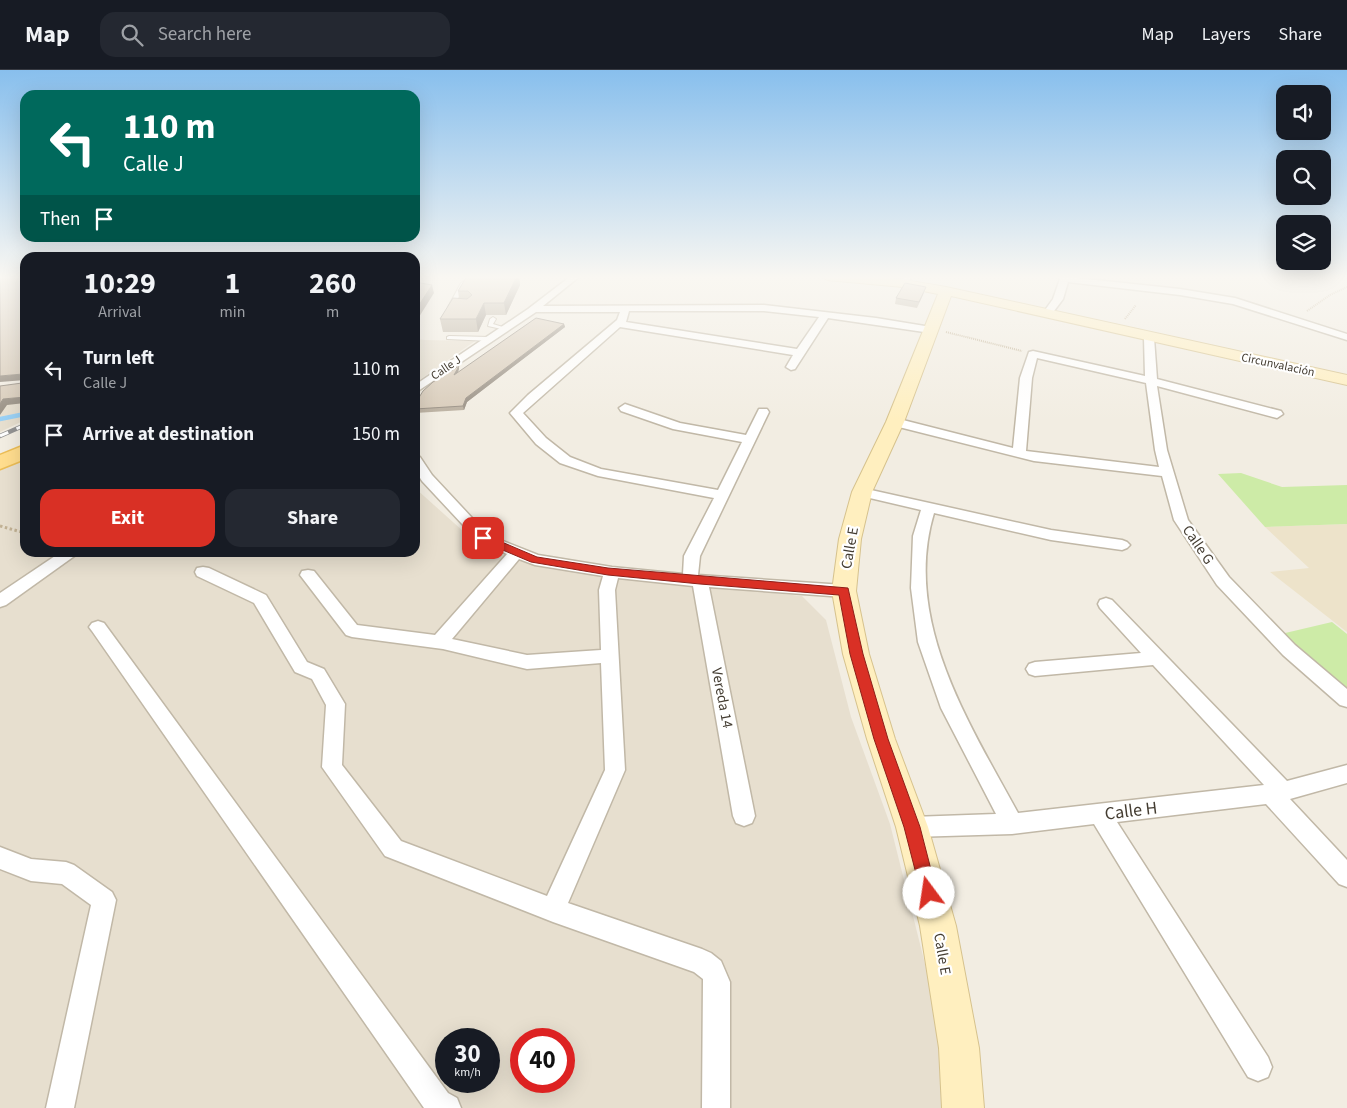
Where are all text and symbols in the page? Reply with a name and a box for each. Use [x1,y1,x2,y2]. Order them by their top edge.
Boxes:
search box [100,12,450,57]
text: Map [25,17,70,52]
icon: search [118,21,146,49]
text: Search here [158,21,251,48]
text: Map [1142,22,1174,47]
text: Layers [1202,22,1251,47]
text: Share [1279,22,1322,47]
map controls [1276,85,1331,270]
button: sound [1276,85,1331,140]
text: 110 m [123,102,215,152]
icon: left [40,110,105,175]
text: Calle J [123,148,184,180]
button: search [1276,150,1331,205]
icon: arrive [90,205,118,233]
text: Then [40,206,80,233]
button: layers [1276,215,1331,270]
text: 10:29 [84,262,156,305]
text: 1 [224,262,240,305]
text: 260 [309,262,356,305]
text: Arrival [98,301,141,323]
text: min [219,301,245,323]
text: m [326,301,339,323]
text: Turn left [83,345,154,372]
street label: Circunvalación [1240,349,1316,381]
street label: Calle J [428,352,464,384]
icon: left [40,356,68,384]
text: 110 m [352,356,400,383]
text: Calle J [83,372,127,394]
icon: arrive [40,421,68,449]
text: Arrive at destination [83,421,254,448]
text: 150 m [352,421,400,448]
button: Exit [40,489,215,547]
button: Share [225,489,400,547]
pin [462,517,504,559]
street label: Calle G [1177,521,1219,569]
icon: arrive [469,524,497,552]
street label: Calle E [836,525,864,571]
street label: Vereda 14 [706,666,738,731]
street label: Calle H [1103,795,1159,827]
position arrow [902,866,954,918]
street label: Calle E [928,931,956,977]
speed limit sign: 40 [510,1028,575,1093]
text: 30 [454,1036,481,1072]
text: km/h [454,1064,481,1081]

